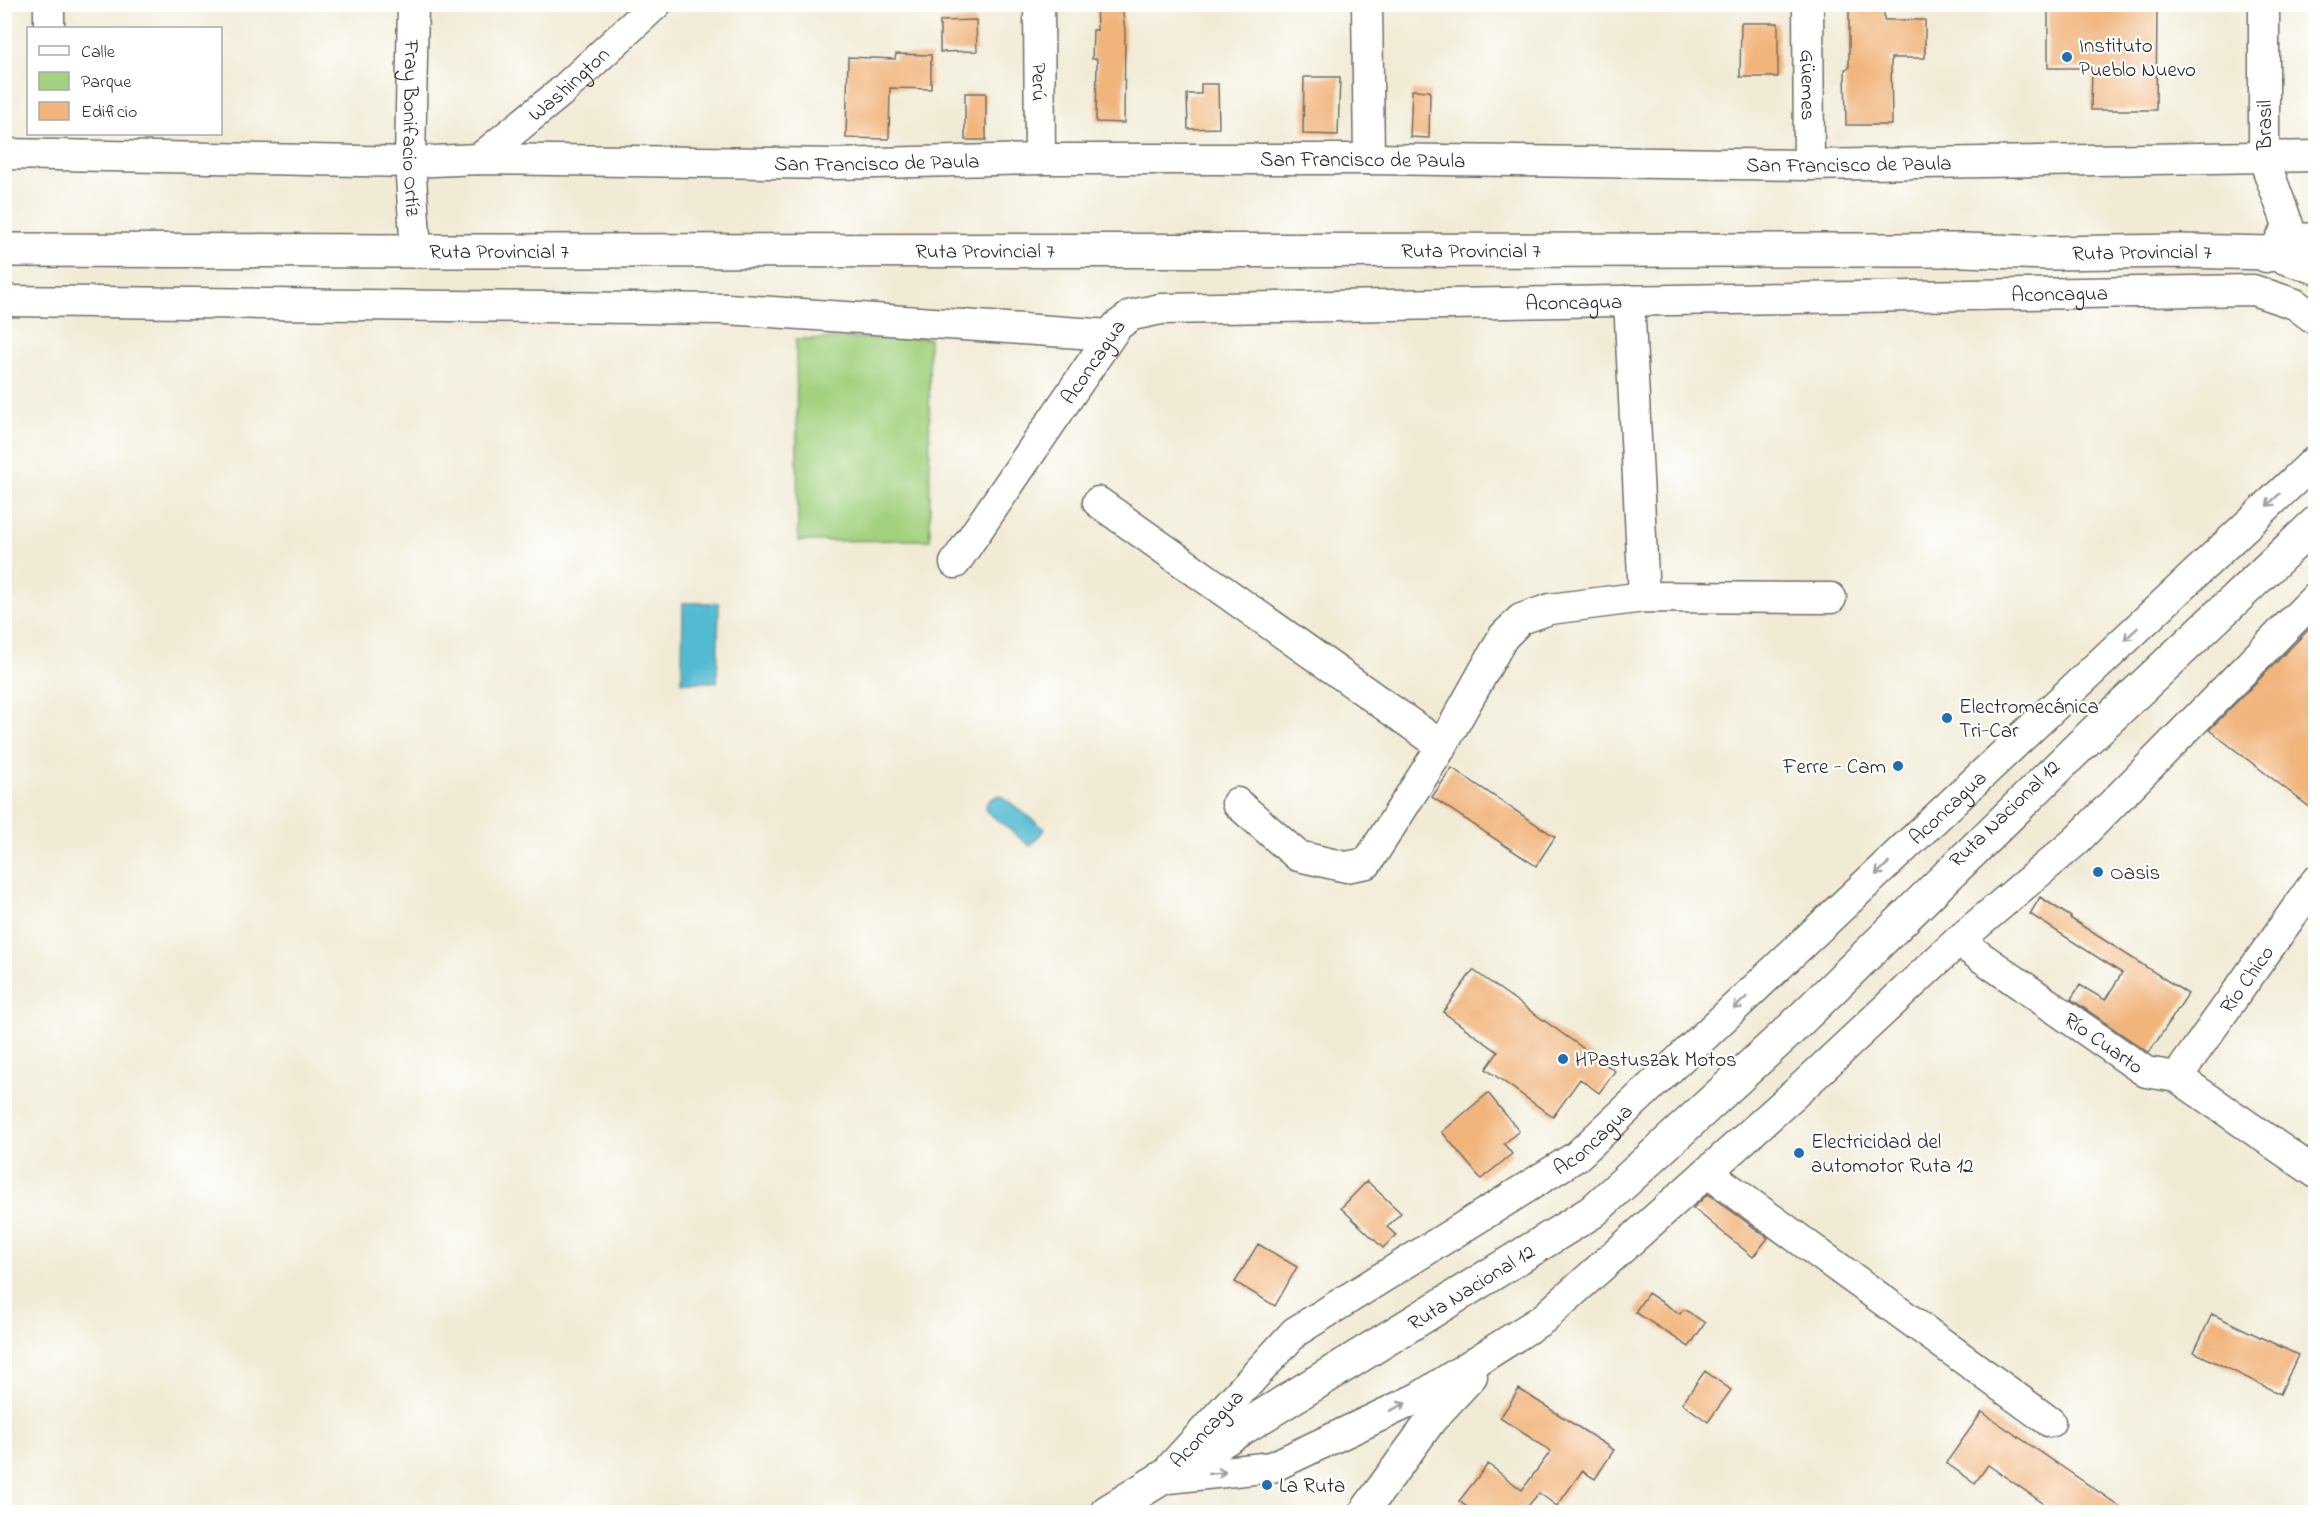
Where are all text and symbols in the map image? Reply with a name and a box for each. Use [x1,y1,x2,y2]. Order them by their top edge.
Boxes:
legend [27,27,222,135]
place label: Instituto Pueblo Nuevo [2079,32,2196,86]
street label: Fray Bonifacio Ortíz [393,39,427,217]
text: Calle [81,40,116,66]
street label: Washington [523,41,617,130]
street label: Güemes [1791,49,1822,121]
marker: Instituto Pueblo Nuevo [2060,50,2074,64]
street label: Perú [1022,63,1053,102]
text: Parque [81,70,132,96]
text: Edificio [81,100,137,126]
street label: Brasil [2251,100,2281,151]
street label: San Francisco de Paula [1260,146,1466,177]
street label: San Francisco de Paula [774,147,980,181]
street label: San Francisco de Paula [1746,149,1952,182]
street label: Ruta Provincial 7 [1401,237,1541,267]
street label: Ruta Provincial 7 [429,238,569,268]
street label: Ruta Provincial 7 [915,238,1055,268]
street label: Ruta Provincial 7 [2072,238,2212,270]
street label: Aconcagua [2011,280,2108,312]
street label: Aconcagua [1525,288,1622,321]
street label: Aconcagua [1055,314,1134,411]
one-way arrow [2266,493,2281,507]
one-way arrow [2124,627,2139,641]
place label: Electromecánica Tri-Car [1959,693,2099,747]
marker: Electromecánica Tri-Car [1940,711,1954,725]
place label: Ferre - Cam [1782,753,1886,783]
street label: Ruta Nacional 12 [1943,754,2068,875]
marker: Ferre - Cam [1891,759,1905,773]
street label: Aconcagua [1903,765,1994,853]
place label: Oasis [2110,859,2160,889]
one-way arrow [1875,862,1890,876]
marker: Oasis [2091,865,2105,879]
street label: Río Chico [2214,940,2283,1020]
one-way arrow [1733,995,1748,1010]
street label: Río Cuarto [2057,1006,2149,1083]
place label: HPastuszak Motos [1575,1046,1737,1076]
marker: HPastuszak Motos [1556,1052,1570,1066]
street label: Aconcagua [1548,1098,1640,1184]
place label: Electricidad del automotor Ruta 12 [1811,1128,1974,1182]
marker: Electricidad del automotor Ruta 12 [1792,1146,1806,1160]
street label: Ruta Nacional 12 [1403,1238,1541,1339]
street label: Aconcagua [1164,1384,1252,1476]
one-way arrow [1389,1400,1407,1412]
one-way arrow [1207,1467,1227,1478]
place label: La Ruta [1279,1472,1345,1502]
marker: La Ruta [1260,1478,1274,1492]

